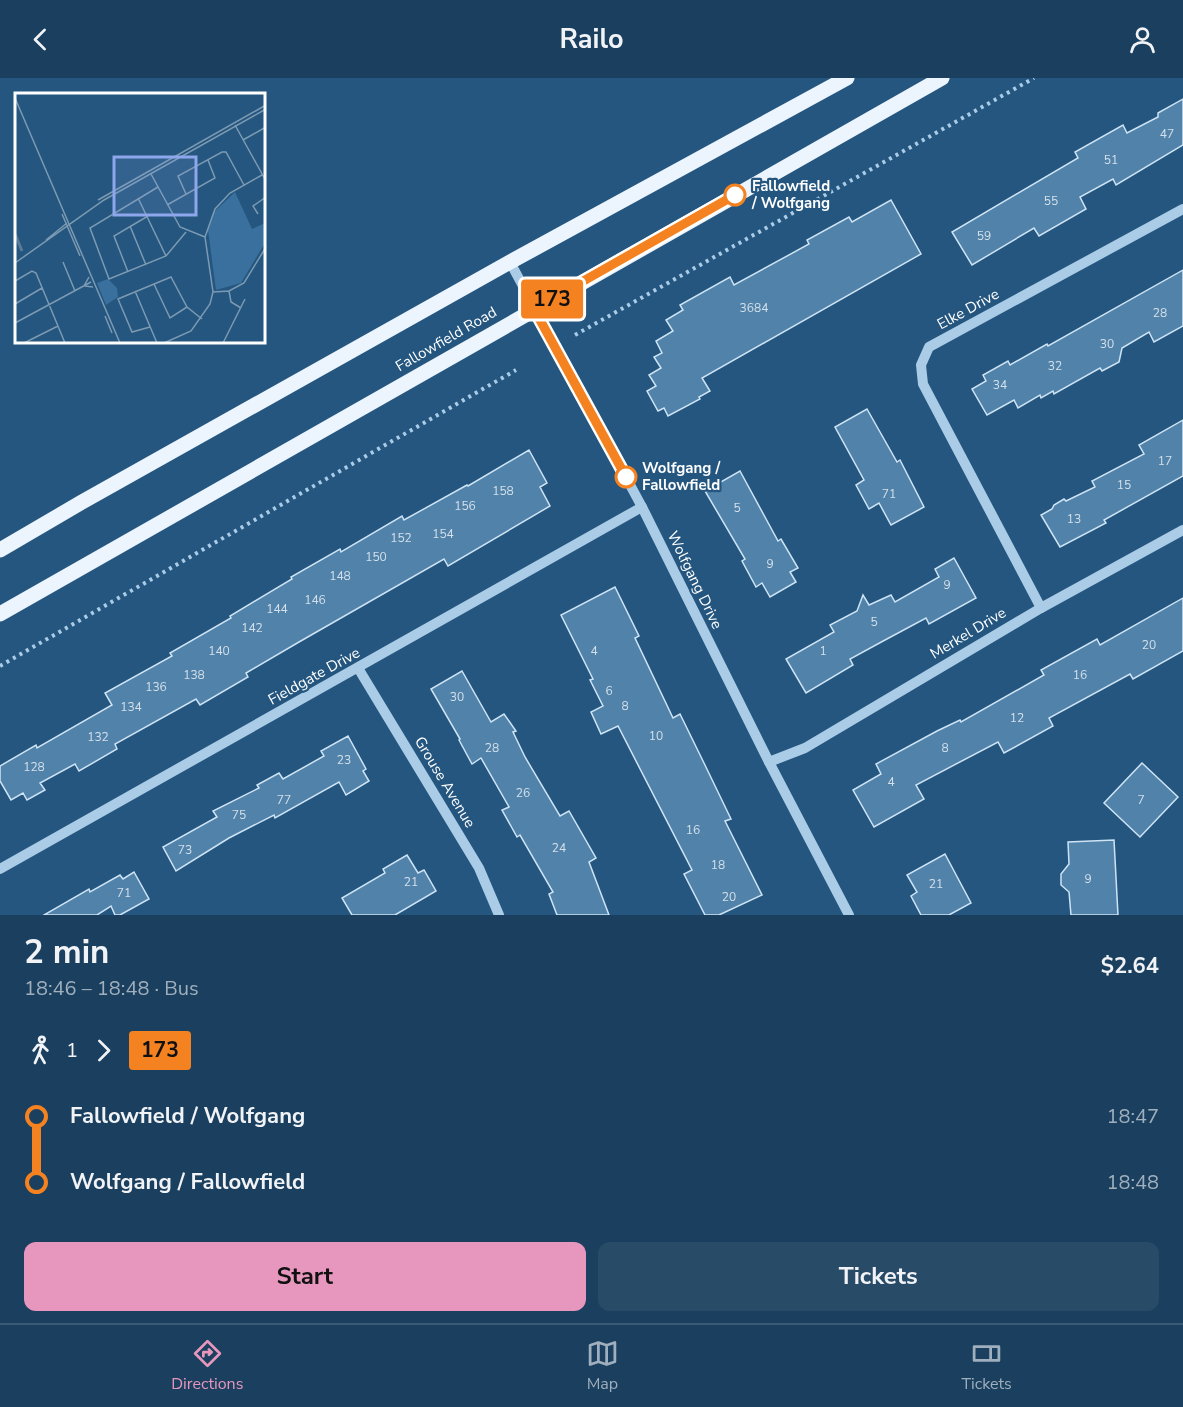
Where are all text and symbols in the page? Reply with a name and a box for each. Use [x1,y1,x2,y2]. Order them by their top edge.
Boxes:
text: Railo [559,21,624,58]
icon: back [24,23,57,56]
icon: person [1126,23,1159,56]
inset map [15,93,266,344]
house number: 47 [1160,126,1174,142]
house number: 51 [1104,152,1118,168]
place label: Fallowfield / Wolfgang [751,176,830,213]
marker: Fallowfield / Wolfgang [724,184,746,206]
house number: 55 [1044,193,1058,209]
house number: 59 [977,228,991,244]
line badge: 173 [518,280,586,318]
street label: Elke Drive [933,284,1003,334]
text: 173 [533,285,571,313]
house number: 3684 [740,300,768,316]
street label: Fallowfield Road [392,302,500,376]
house number: 28 [1153,305,1167,321]
house number: 30 [1100,336,1114,352]
house number: 32 [1048,358,1062,374]
house number: 34 [993,377,1007,393]
house number: 17 [1158,453,1172,469]
place label: Wolfgang / Fallowfield [642,458,720,495]
marker: Wolfgang / Fallowfield [615,466,637,488]
house number: 15 [1117,477,1131,493]
house number: 158 [492,483,514,499]
house number: 71 [882,486,896,502]
house number: 156 [454,498,476,514]
house number: 5 [733,500,741,516]
house number: 13 [1067,511,1081,527]
house number: 154 [432,526,454,542]
street label: Wolfgang Drive [663,528,727,632]
house number: 152 [390,530,412,546]
house number: 150 [365,549,387,565]
house number: 9 [766,556,774,572]
house number: 148 [329,568,351,584]
house number: 9 [943,577,951,593]
house number: 146 [304,592,326,608]
house number: 144 [266,601,288,617]
street label: Merkel Drive [926,602,1010,664]
house number: 5 [870,614,878,630]
house number: 142 [241,620,263,636]
house number: 20 [1142,637,1156,653]
street label: Fieldgate Drive [264,642,364,710]
house number: 140 [208,643,230,659]
house number: 4 [590,643,598,659]
house number: 1 [819,643,827,659]
house number: 138 [183,667,205,683]
house number: 16 [1073,667,1087,683]
house number: 136 [145,679,167,695]
house number: 6 [605,683,613,699]
house number: 30 [450,689,464,705]
house number: 8 [621,698,629,714]
house number: 134 [120,699,142,715]
house number: 12 [1010,710,1024,726]
house number: 10 [649,728,663,744]
house number: 132 [87,729,109,745]
street label: Grouse Avenue [410,733,480,831]
house number: 28 [485,740,499,756]
house number: 8 [941,740,949,756]
house number: 23 [337,752,351,768]
house number: 128 [23,759,45,775]
house number: 4 [887,774,895,790]
house number: 26 [516,785,530,801]
house number: 77 [277,792,291,808]
house number: 7 [1137,792,1145,808]
house number: 75 [232,807,246,823]
house number: 16 [686,822,700,838]
house number: 24 [552,840,566,856]
house number: 73 [178,842,192,858]
house number: 18 [711,857,725,873]
house number: 9 [1084,871,1092,887]
house number: 21 [404,874,418,890]
house number: 21 [929,876,943,892]
house number: 71 [117,885,131,901]
house number: 20 [722,889,736,905]
text: 2 min [24,930,109,975]
text: $2.64 [1101,951,1159,981]
text: 18:46 – 18:48 · Bus [24,975,199,1002]
icon: walk [24,1034,57,1067]
icon: forward [87,1034,120,1067]
text: 173 [141,1036,179,1064]
text: 1 [66,1037,78,1064]
text: Fallowfield / Wolfgang [70,1101,305,1131]
text: 18:47 [1106,1103,1159,1130]
text: Wolfgang / Fallowfield [70,1167,305,1197]
text: 18:48 [1106,1169,1159,1196]
button: Start [24,1242,586,1311]
button: Tickets [598,1242,1159,1311]
tab: Directions [171,1337,243,1395]
tab: Map [586,1337,619,1395]
tab: Tickets [961,1337,1012,1395]

